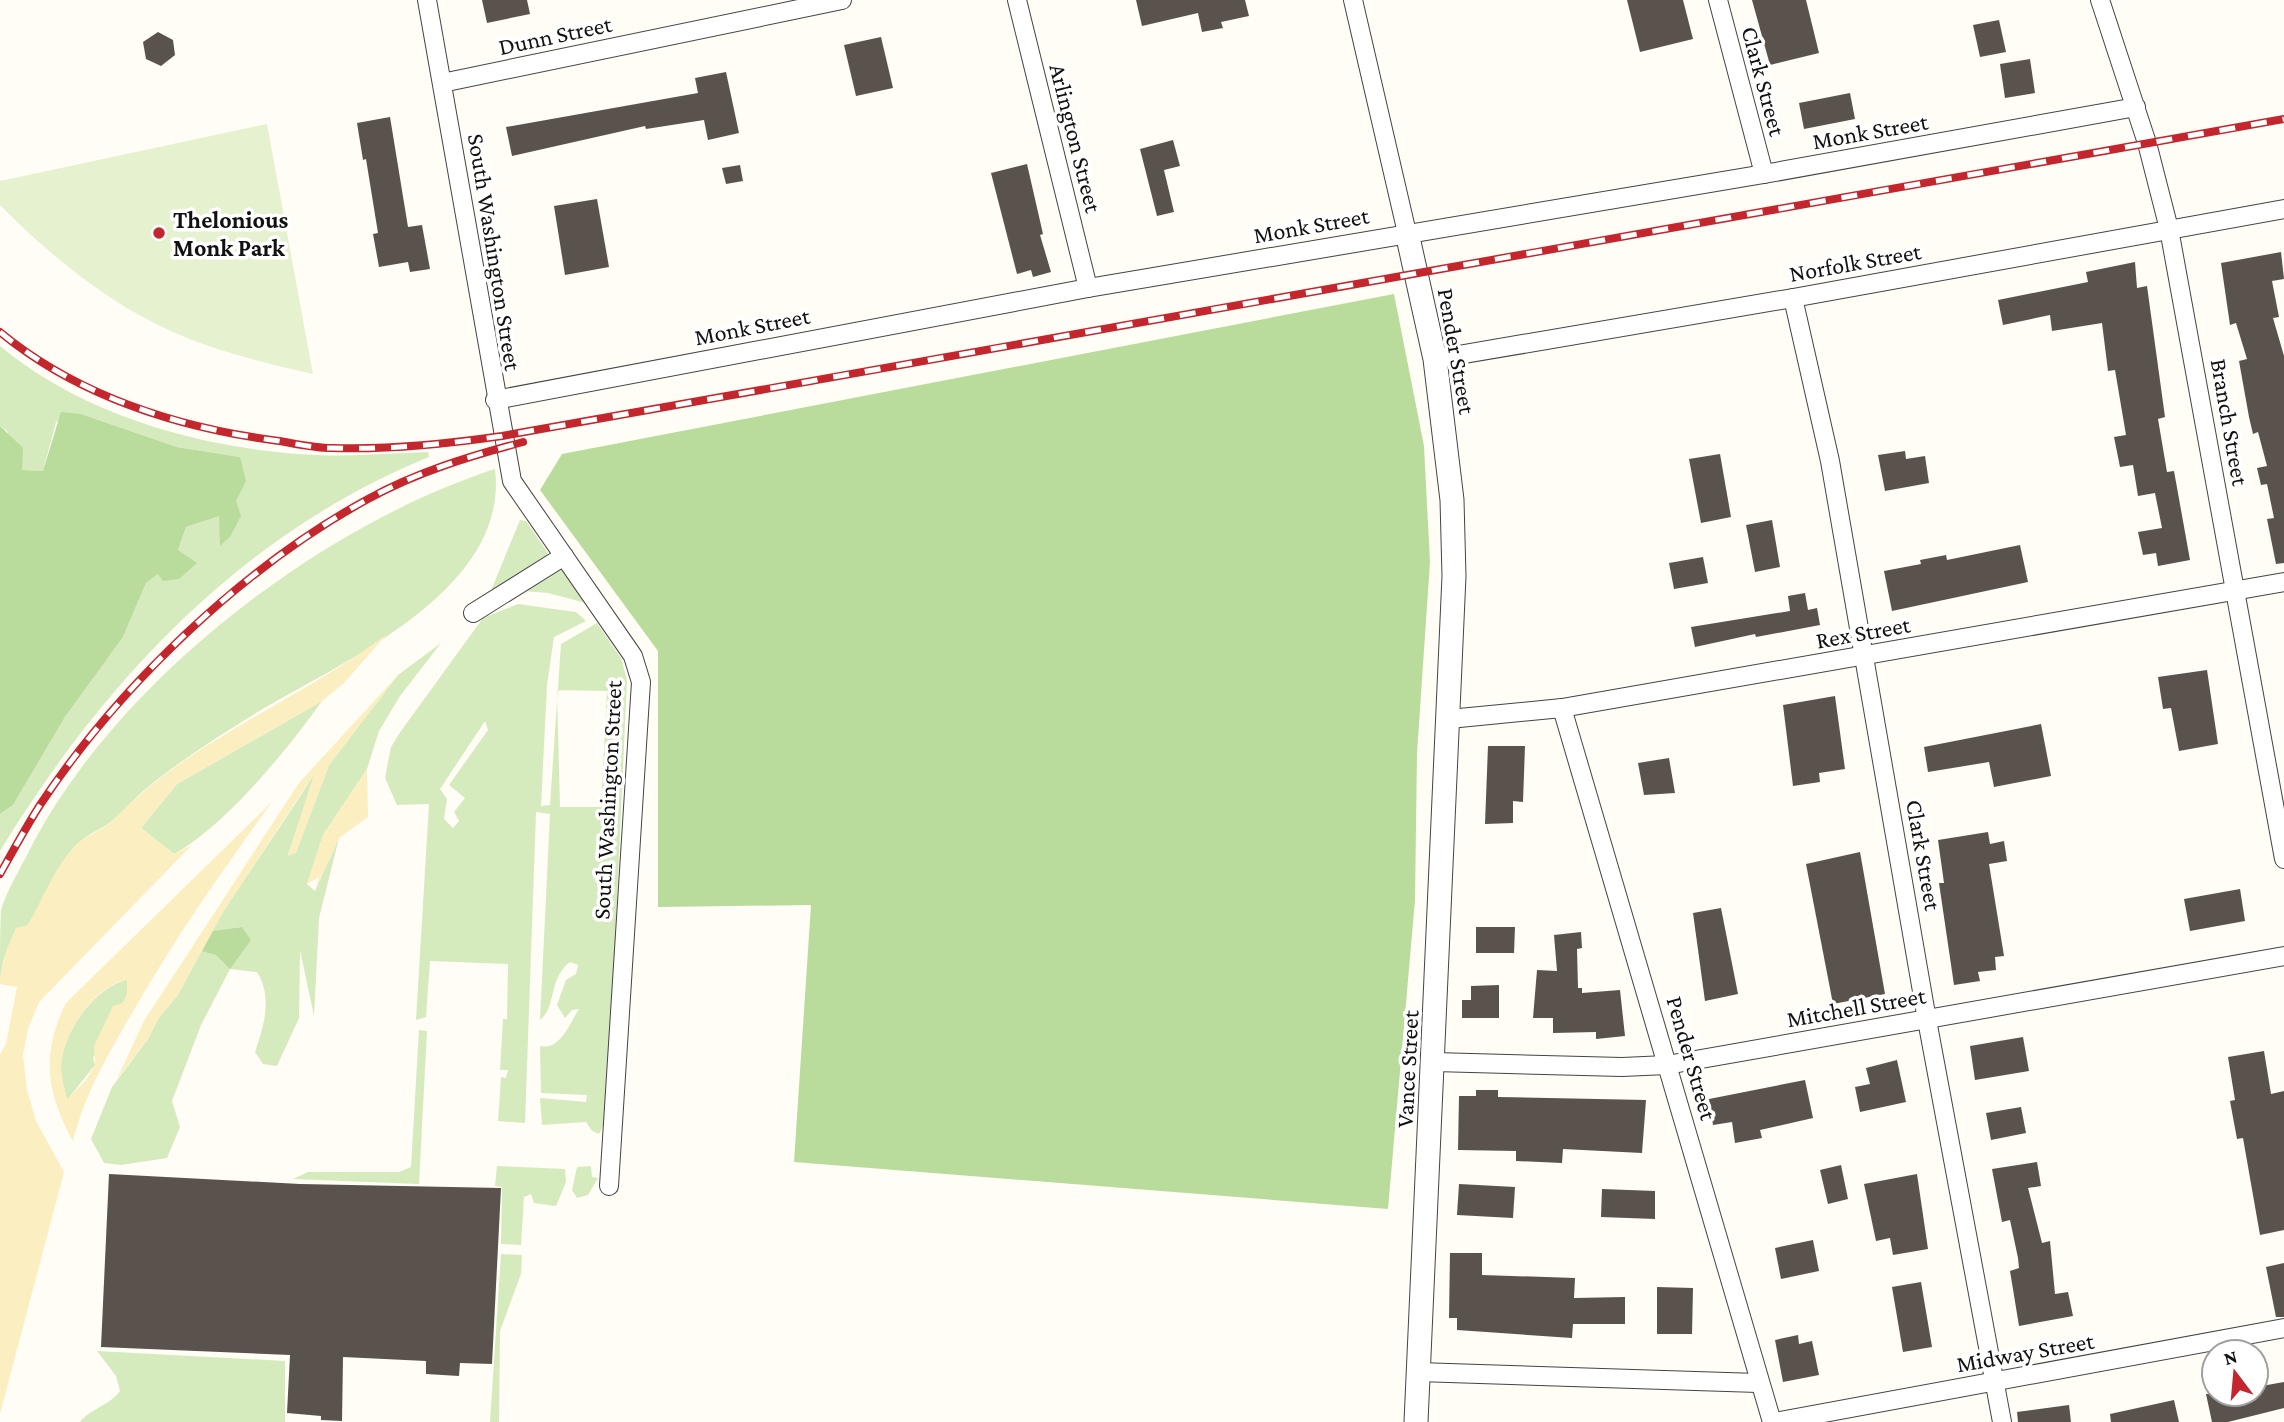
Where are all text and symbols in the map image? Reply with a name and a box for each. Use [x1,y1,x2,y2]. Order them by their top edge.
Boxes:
street label: Dunn Street [496,10,615,60]
street label: Clark Street [1736,23,1792,140]
street label: Arlington Street [1044,61,1108,216]
street label: Monk Street [1810,107,1931,154]
street label: South Washington Street [463,132,527,373]
street label: Monk Street [1251,201,1372,248]
place label: Thelonious Monk Park [173,206,289,261]
marker: Thelonious Monk Park [151,225,167,241]
street label: Norfolk Street [1787,237,1924,287]
street label: Pender Street [1433,286,1482,417]
street label: Monk Street [692,301,813,350]
street label: Branch Street [2206,356,2255,489]
street label: Rex Street [1814,610,1913,654]
street label: South Washington Street [587,679,627,920]
street label: Clark Street [1901,797,1947,914]
street label: Mitchell Street [1784,981,1929,1033]
street label: Pender Street [1661,993,1723,1124]
street label: Vance Street [1390,1008,1424,1128]
street label: Midway Street [1954,1326,2097,1377]
north arrow [2200,1338,2270,1408]
text: N [2221,1345,2240,1369]

